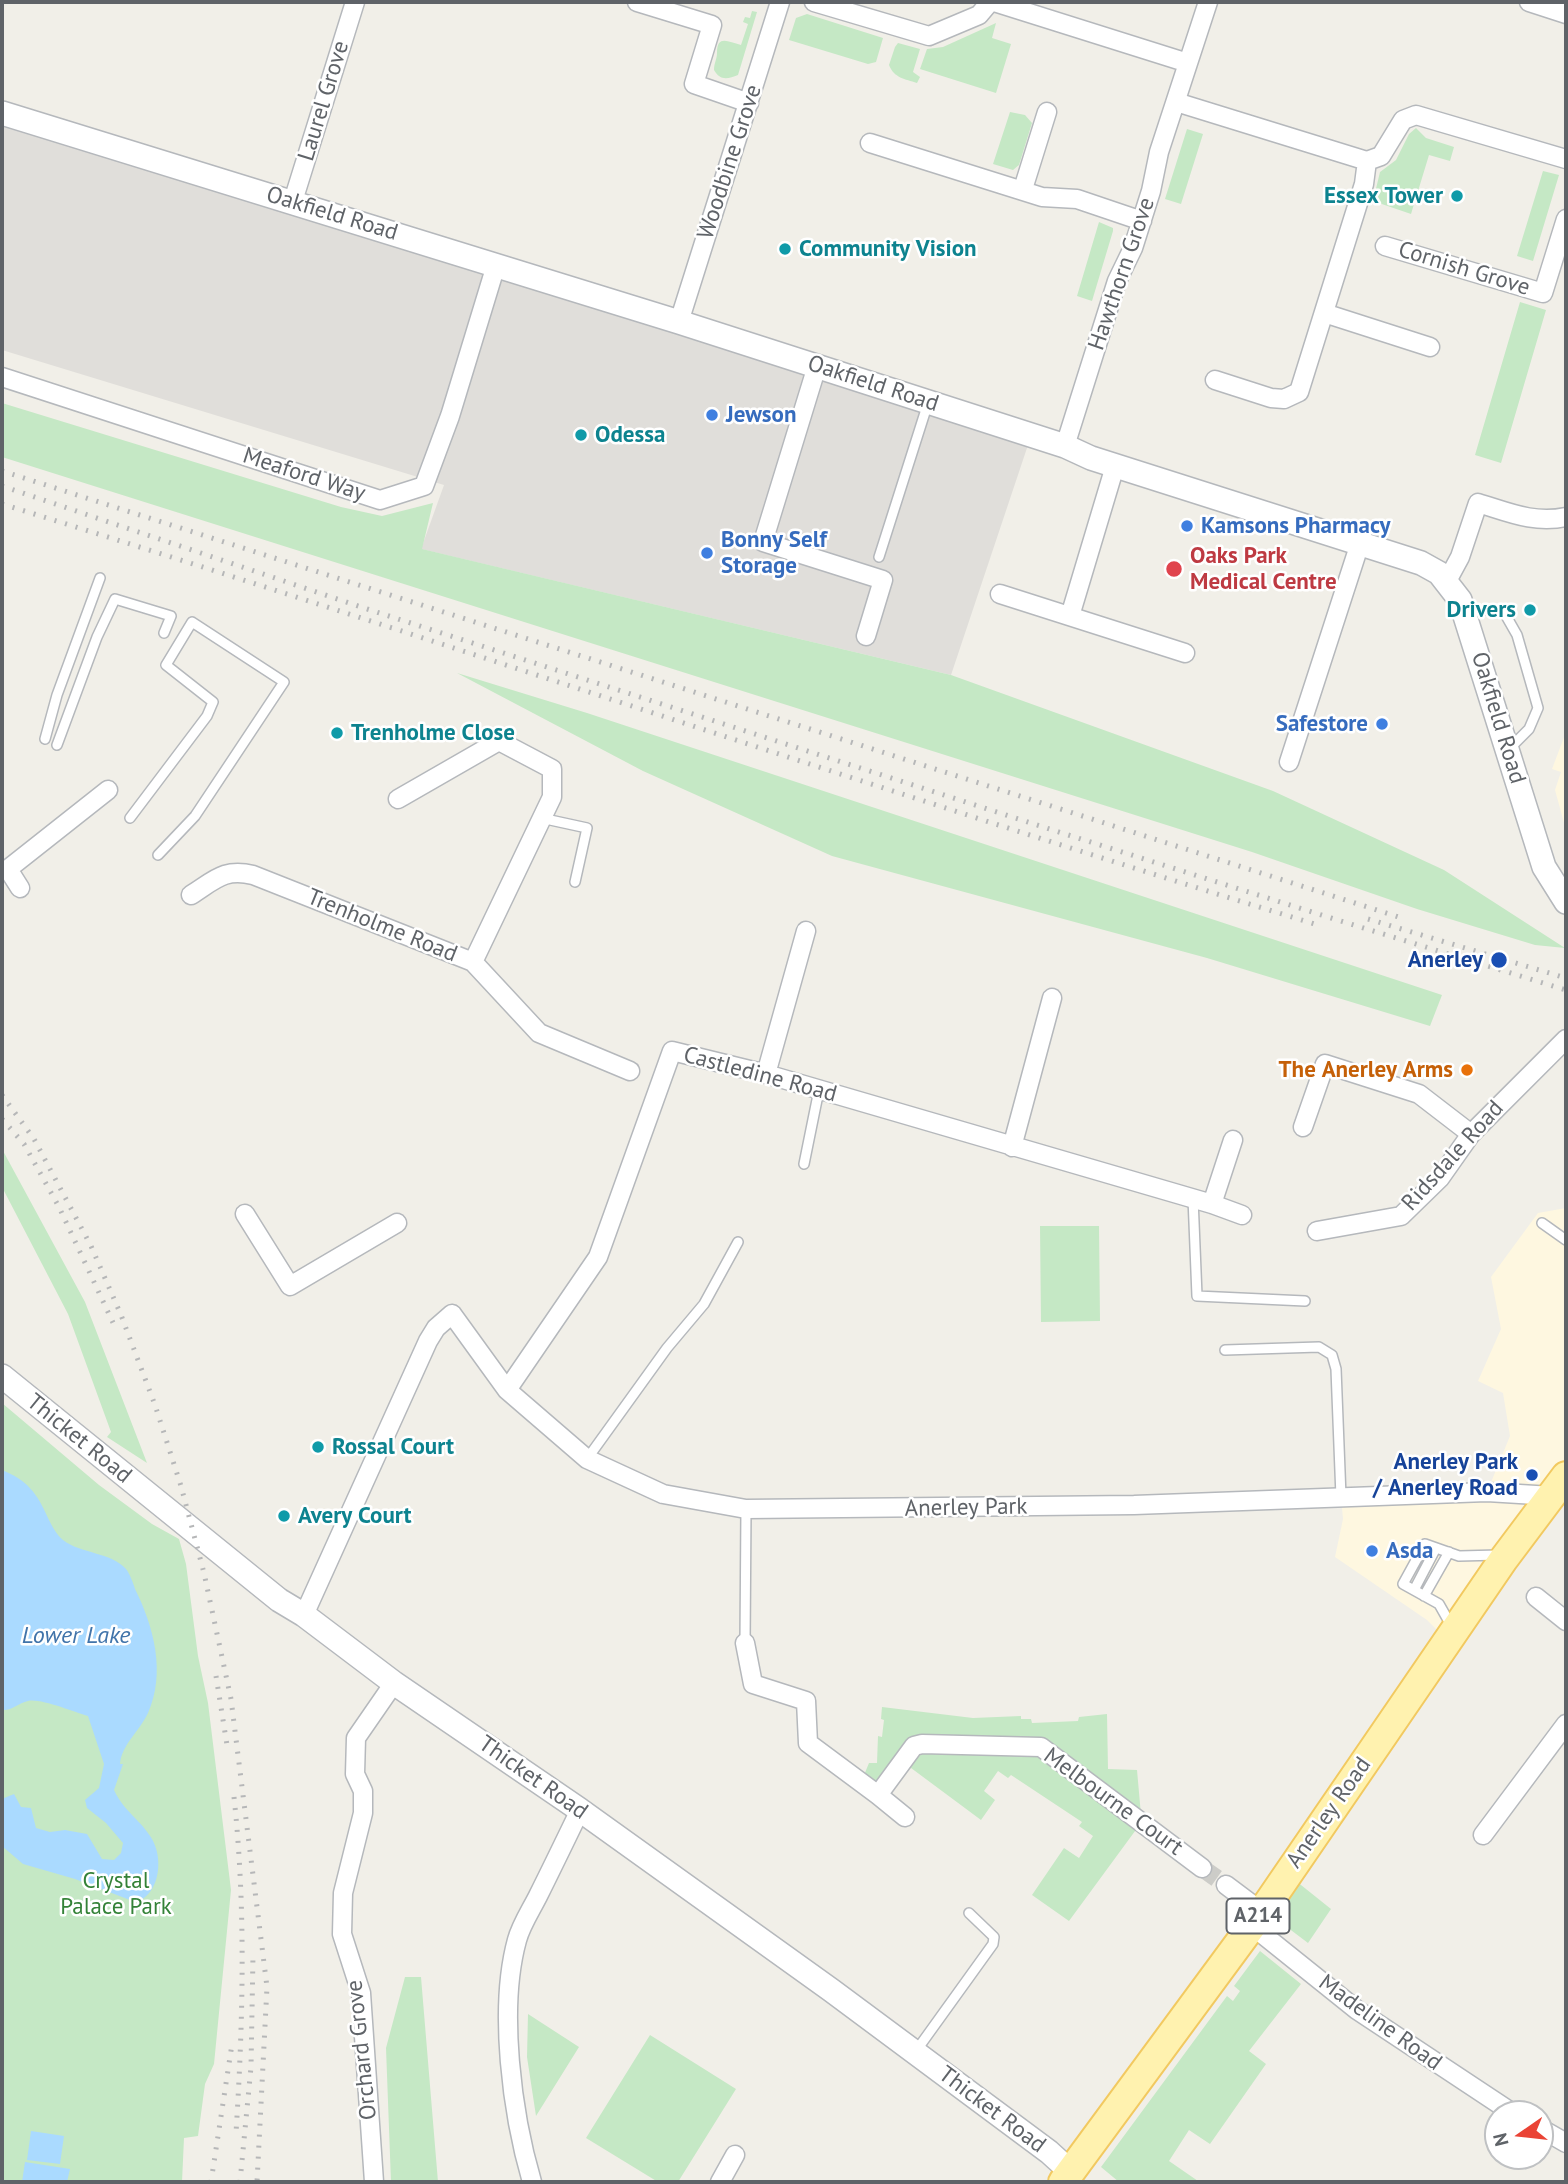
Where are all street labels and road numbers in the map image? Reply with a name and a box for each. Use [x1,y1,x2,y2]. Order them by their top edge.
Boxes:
street label: Laurel Grove [293,38,355,164]
street label: Woodbine Grove [692,81,768,243]
street label: Oakfield Road [263,181,401,247]
street label: Hawthorn Grove [1083,194,1161,354]
street label: Cornish Grove [1395,236,1533,302]
street label: Oakfield Road [804,350,942,418]
street label: Meaford Way [239,442,369,508]
street label: Oakfield Road [1465,649,1531,787]
street label: Trenholme Road [303,883,461,969]
street label: Castledine Road [680,1041,840,1109]
street label: Ridsdale Road [1396,1095,1510,1217]
street label: Thicket Road [21,1388,137,1490]
street label: Anerley Park [904,1493,1028,1523]
street label: Thicket Road [473,1730,593,1826]
street label: Melbourne Court [1038,1742,1188,1862]
street label: Anerley Road [1281,1752,1377,1874]
road number: A214 [1226,1898,1290,1934]
street label: Madeline Road [1313,1969,1447,2077]
street label: Orchard Grove [341,1979,383,2121]
street label: Thicket Road [933,2061,1051,2159]

